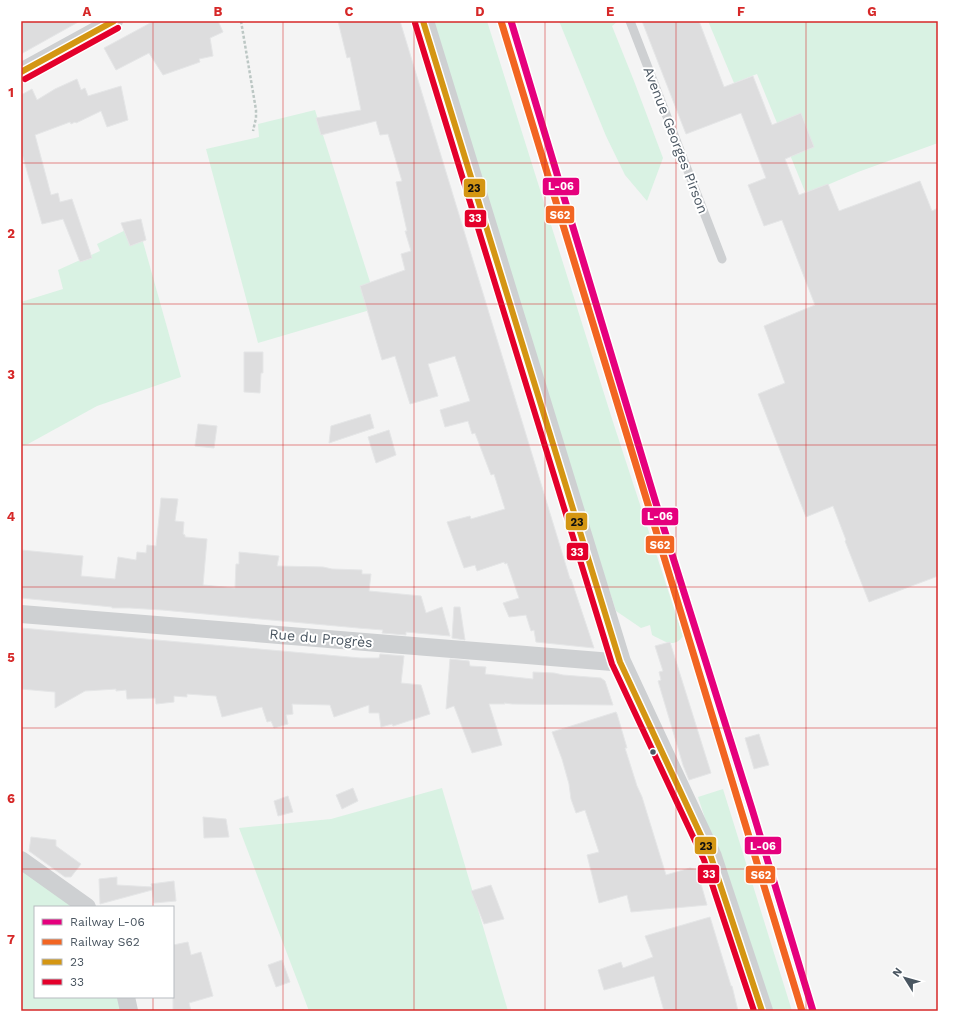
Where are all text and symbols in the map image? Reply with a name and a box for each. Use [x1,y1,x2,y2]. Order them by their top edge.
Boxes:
text: A [83,4,92,19]
text: B [214,4,223,19]
text: C [345,4,354,19]
text: D [475,4,485,19]
text: E [606,4,614,19]
text: F [737,4,745,19]
text: G [867,4,877,19]
street label: Avenue Georges Pirson [641,64,711,216]
text: 1 [8,85,14,100]
line badge: L-06 [542,177,580,196]
line badge: 23 [463,178,486,198]
text: L-06 [548,180,574,193]
text: 23 [467,182,481,195]
line badge: S62 [545,205,575,224]
line badge: 33 [464,209,487,228]
text: S62 [550,209,571,222]
text: 33 [468,212,482,225]
text: 2 [7,226,15,241]
text: 3 [7,367,15,382]
line badge: L-06 [641,507,679,526]
text: 4 [7,509,16,524]
text: L-06 [647,510,673,523]
line badge: 23 [565,512,588,531]
text: 23 [570,516,584,529]
line badge: S62 [645,535,675,554]
text: S62 [650,539,671,552]
line badge: 33 [566,542,589,561]
text: 33 [570,546,584,559]
street label: Rue du Progrès [269,626,373,650]
text: 5 [7,650,15,665]
unlabelled marker [648,747,658,757]
text: 6 [7,791,15,806]
line badge: 23 [694,836,717,855]
line badge: L-06 [744,836,782,855]
text: 23 [699,840,713,853]
text: L-06 [750,840,776,853]
line badge: 33 [697,864,720,884]
line badge: S62 [745,865,776,884]
text: 33 [702,868,716,881]
text: S62 [751,869,772,882]
legend [34,906,174,998]
text: Railway L-06 [70,915,145,929]
text: 7 [7,932,15,947]
text: Railway S62 [70,935,140,949]
text: 23 [70,955,84,969]
north arrow [885,958,925,998]
text: N [890,965,905,979]
text: 33 [70,975,84,989]

